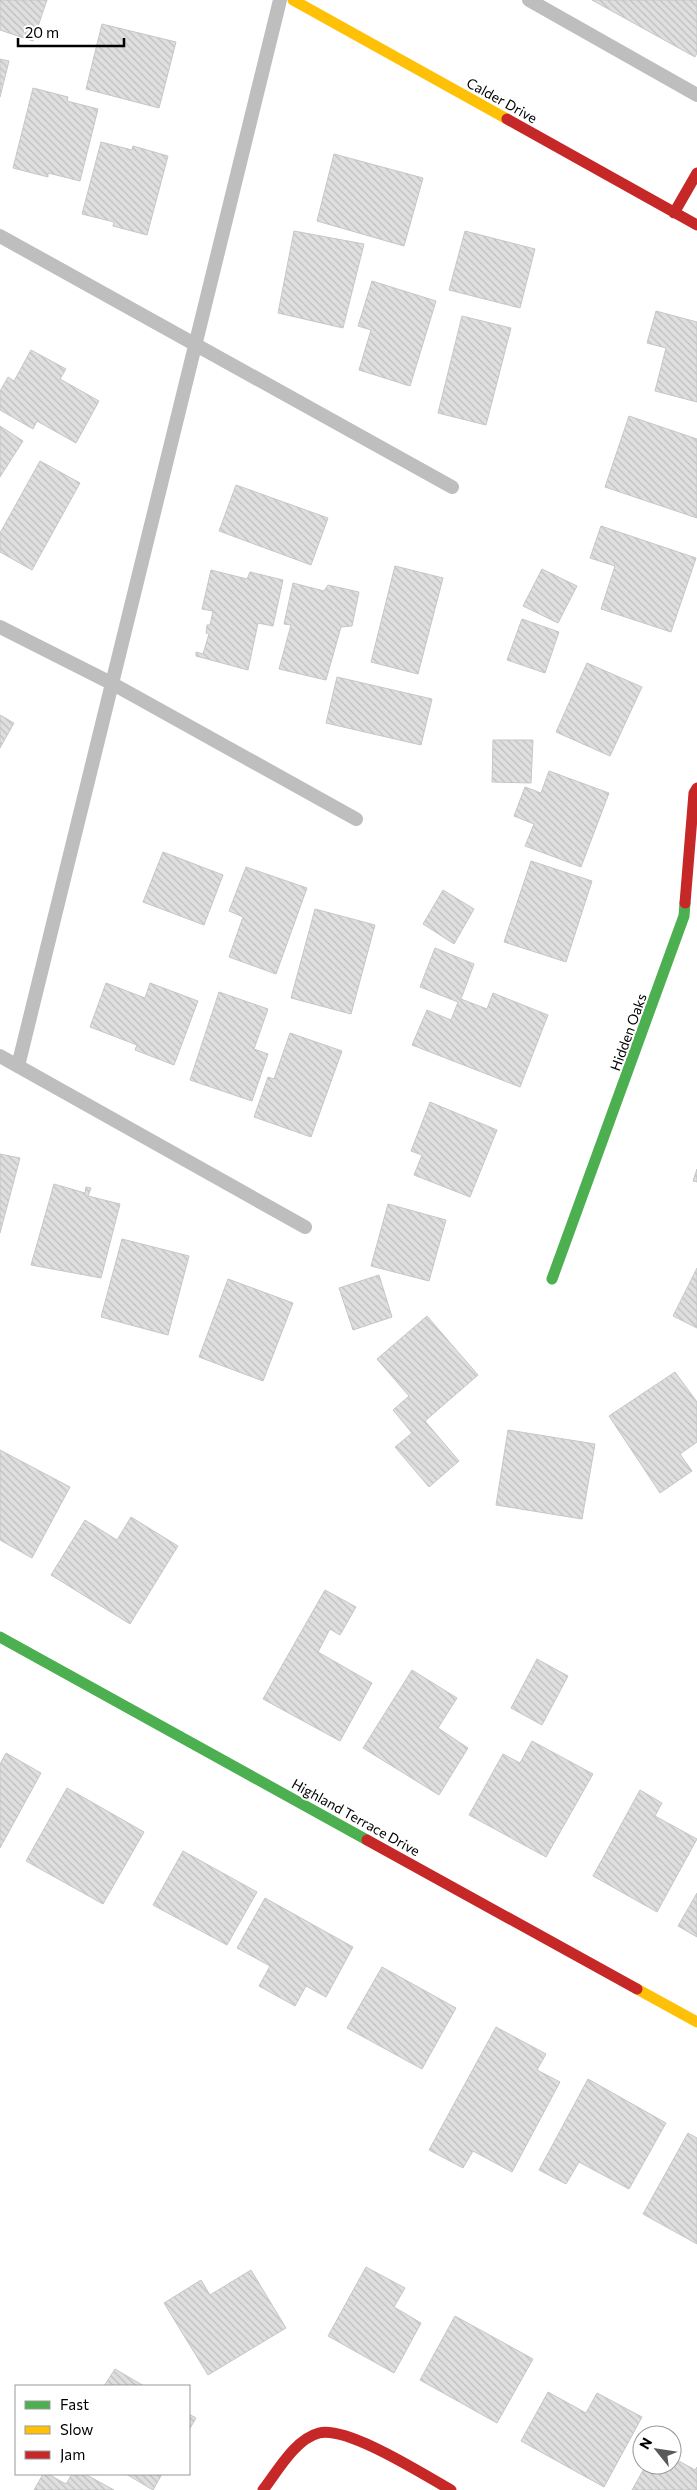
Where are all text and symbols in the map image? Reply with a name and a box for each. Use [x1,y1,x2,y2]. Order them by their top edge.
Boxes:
scale bar [18,15,124,47]
text: 20 m [25,23,59,41]
street label: Calder Drive [464,74,540,126]
street label: Hidden Oaks [606,991,650,1073]
street label: Highland Terrace Drive [289,1775,423,1859]
legend [15,2385,190,2475]
text: Fast [60,2395,89,2413]
text: Slow [60,2420,93,2438]
north arrow [632,2425,682,2475]
text: N [635,2434,655,2452]
text: Jam [60,2445,85,2463]

